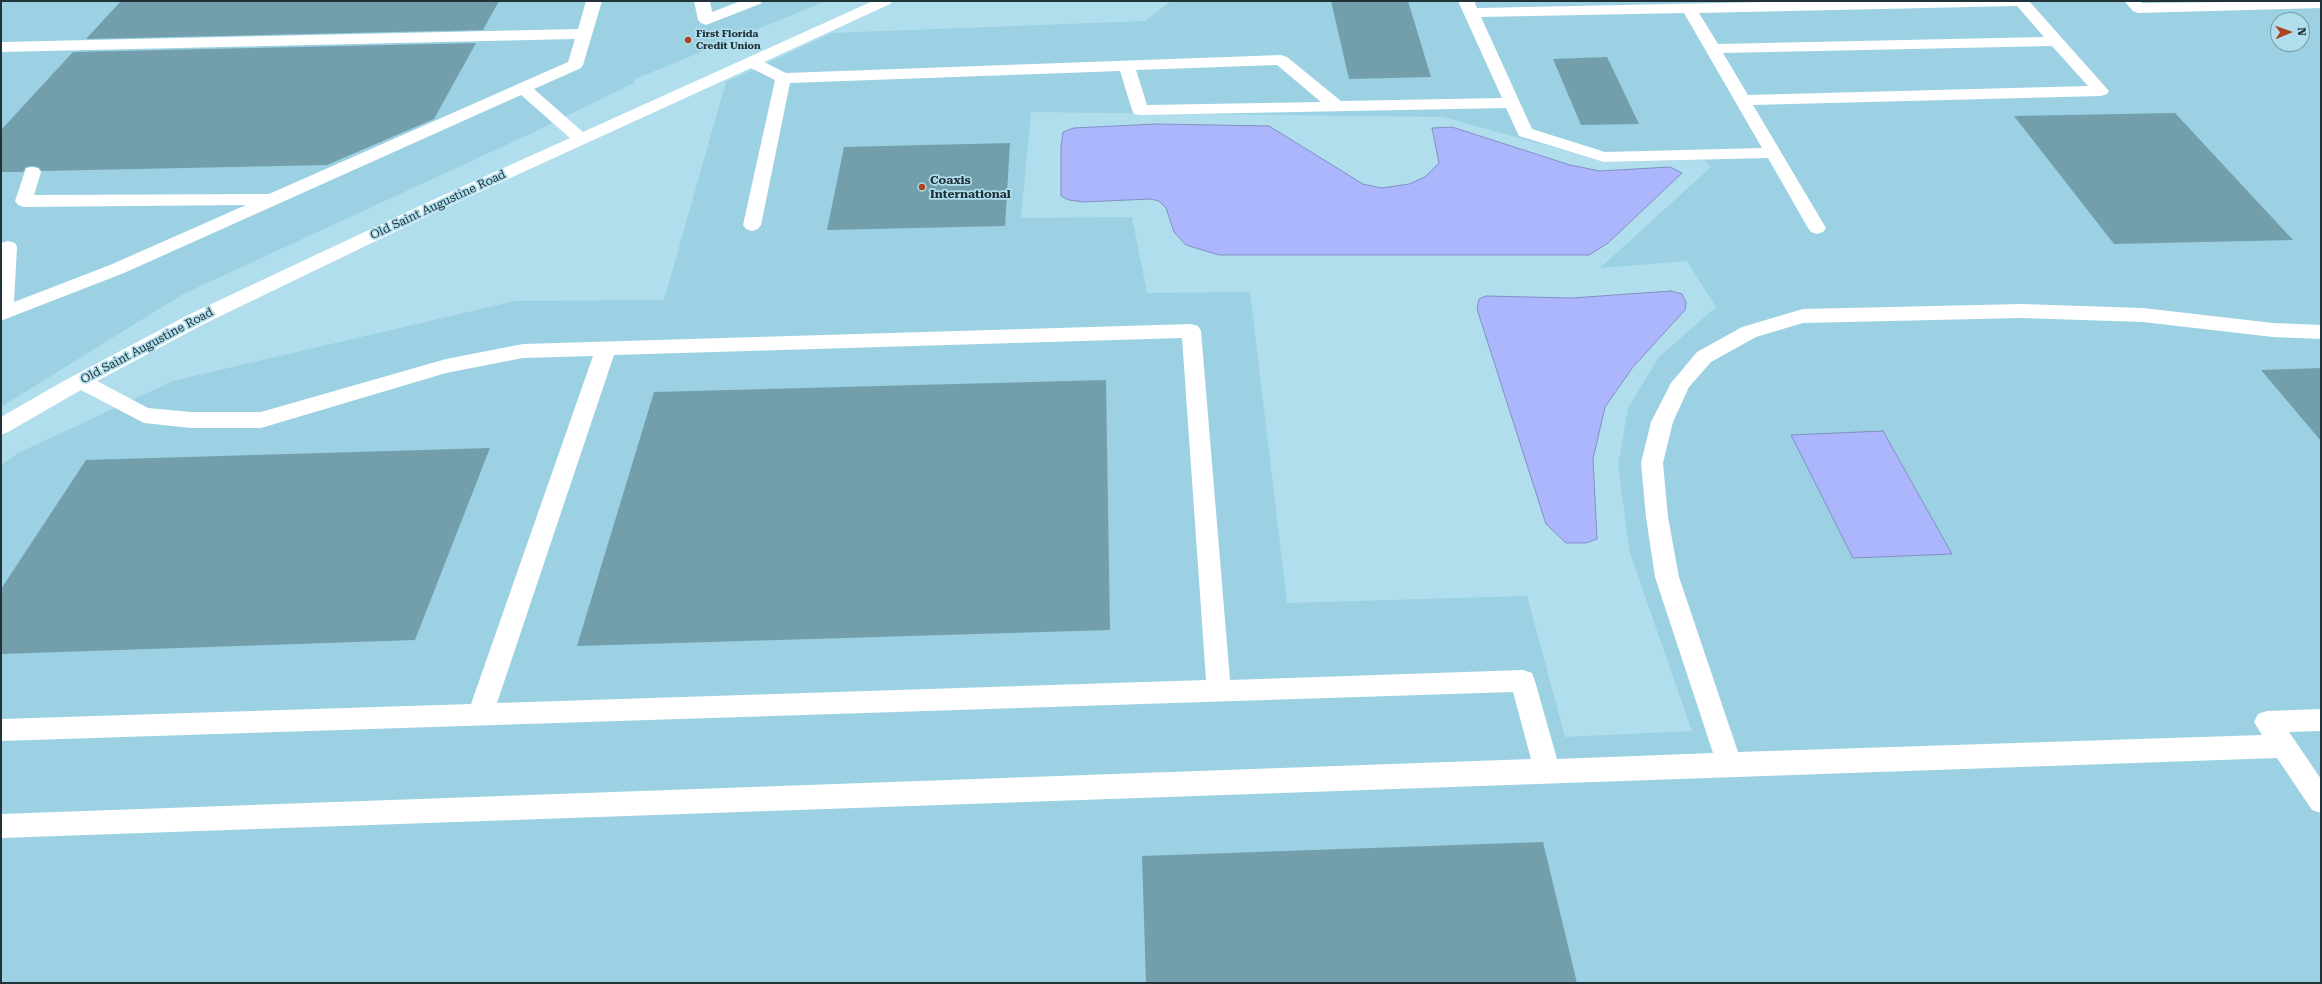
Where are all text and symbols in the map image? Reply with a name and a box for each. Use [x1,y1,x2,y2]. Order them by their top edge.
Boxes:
north arrow [2270,12,2310,52]
text: N [2295,27,2308,36]
place label: First Florida Credit Union [696,28,761,52]
marker: First Florida Credit Union [683,35,693,45]
street label: Old Saint Augustine Road [368,167,508,243]
place label: Coaxis International [930,173,1011,201]
marker: Coaxis International [917,182,927,192]
street label: Old Saint Augustine Road [78,305,216,387]

